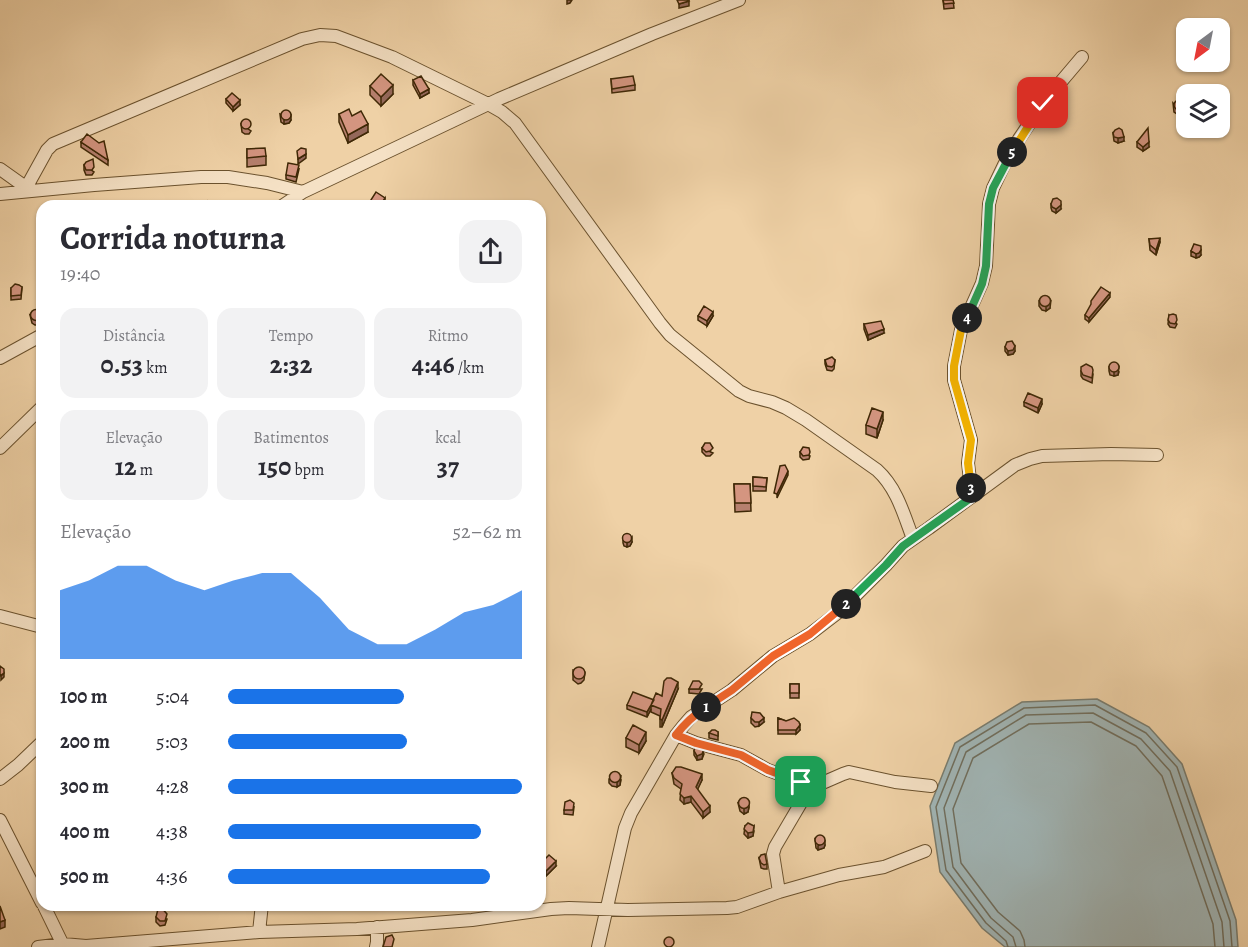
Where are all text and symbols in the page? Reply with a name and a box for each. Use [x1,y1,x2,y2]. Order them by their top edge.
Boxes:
north arrow [1176,18,1230,72]
map controls [1176,18,1230,138]
pin [1017,77,1068,128]
button: layers [1176,84,1230,138]
icon: check [1026,86,1059,119]
pin: 5 [997,137,1027,167]
text: 5 [1009,141,1015,163]
text: Corrida noturna [60,215,286,260]
button: share [459,220,522,283]
text: 19:40 [60,260,100,287]
pin: 4 [952,303,982,333]
text: 4 [963,307,971,329]
text: Distância [103,325,165,347]
text: Tempo [269,325,313,347]
text: Ritmo [428,325,468,347]
text: 0.53 [101,347,143,382]
text: 2:32 [270,347,312,382]
text: 4:46 [412,347,455,382]
text: km [143,357,167,379]
text: /km [455,357,484,379]
text: Elevação [106,427,162,449]
text: Batimentos [253,427,329,449]
text: kcal [435,427,461,449]
text: 12 [115,449,137,484]
text: 150 [258,449,291,484]
text: 37 [437,449,459,484]
text: m [137,459,153,481]
text: bpm [291,459,324,481]
pin: 3 [956,473,986,503]
text: 3 [968,477,974,499]
text: Elevação [60,518,131,545]
text: 52–62 m [452,518,522,545]
pin: 2 [831,589,861,619]
text: 2 [842,593,850,615]
text: 100 m [60,683,108,710]
text: 5:04 [156,683,189,710]
pin: 1 [691,692,721,722]
text: 1 [703,696,709,718]
text: 200 m [60,728,110,755]
text: 5:03 [156,728,188,755]
pin [775,756,826,807]
icon: arrive [784,765,817,798]
text: 300 m [60,773,109,800]
text: 4:28 [156,773,189,800]
text: 400 m [60,818,110,845]
text: 4:38 [156,818,188,845]
text: 500 m [60,863,109,890]
text: 4:36 [156,863,187,890]

